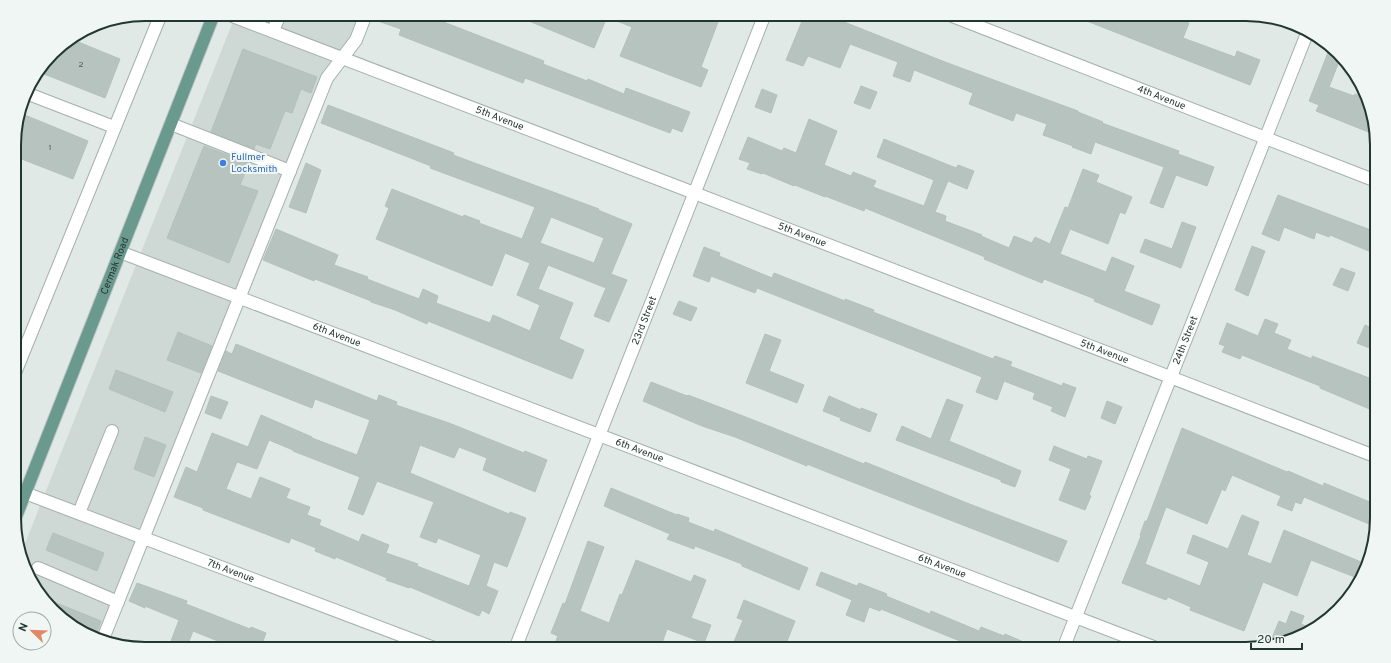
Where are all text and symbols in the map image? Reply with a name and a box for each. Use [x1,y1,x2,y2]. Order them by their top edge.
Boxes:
house number: 2 [79,60,84,70]
street label: 4th Avenue [1135,82,1187,113]
street label: 5th Avenue [474,103,526,134]
house number: 1 [49,143,51,153]
place label: Fullmer Locksmith [231,151,277,176]
marker: Fullmer Locksmith [218,158,228,168]
street label: 5th Avenue [776,219,828,250]
street label: Cermak Road [98,235,132,296]
street label: 23rd Street [629,294,660,347]
street label: 24th Street [1170,314,1201,367]
street label: 6th Avenue [311,320,363,350]
street label: 5th Avenue [1078,336,1130,367]
street label: 6th Avenue [613,435,665,466]
street label: 6th Avenue [916,551,968,581]
street label: 7th Avenue [205,556,256,586]
north arrow [12,611,52,651]
text: N [16,621,32,634]
scale bar [1251,625,1302,651]
text: 20 m [1257,632,1285,648]

